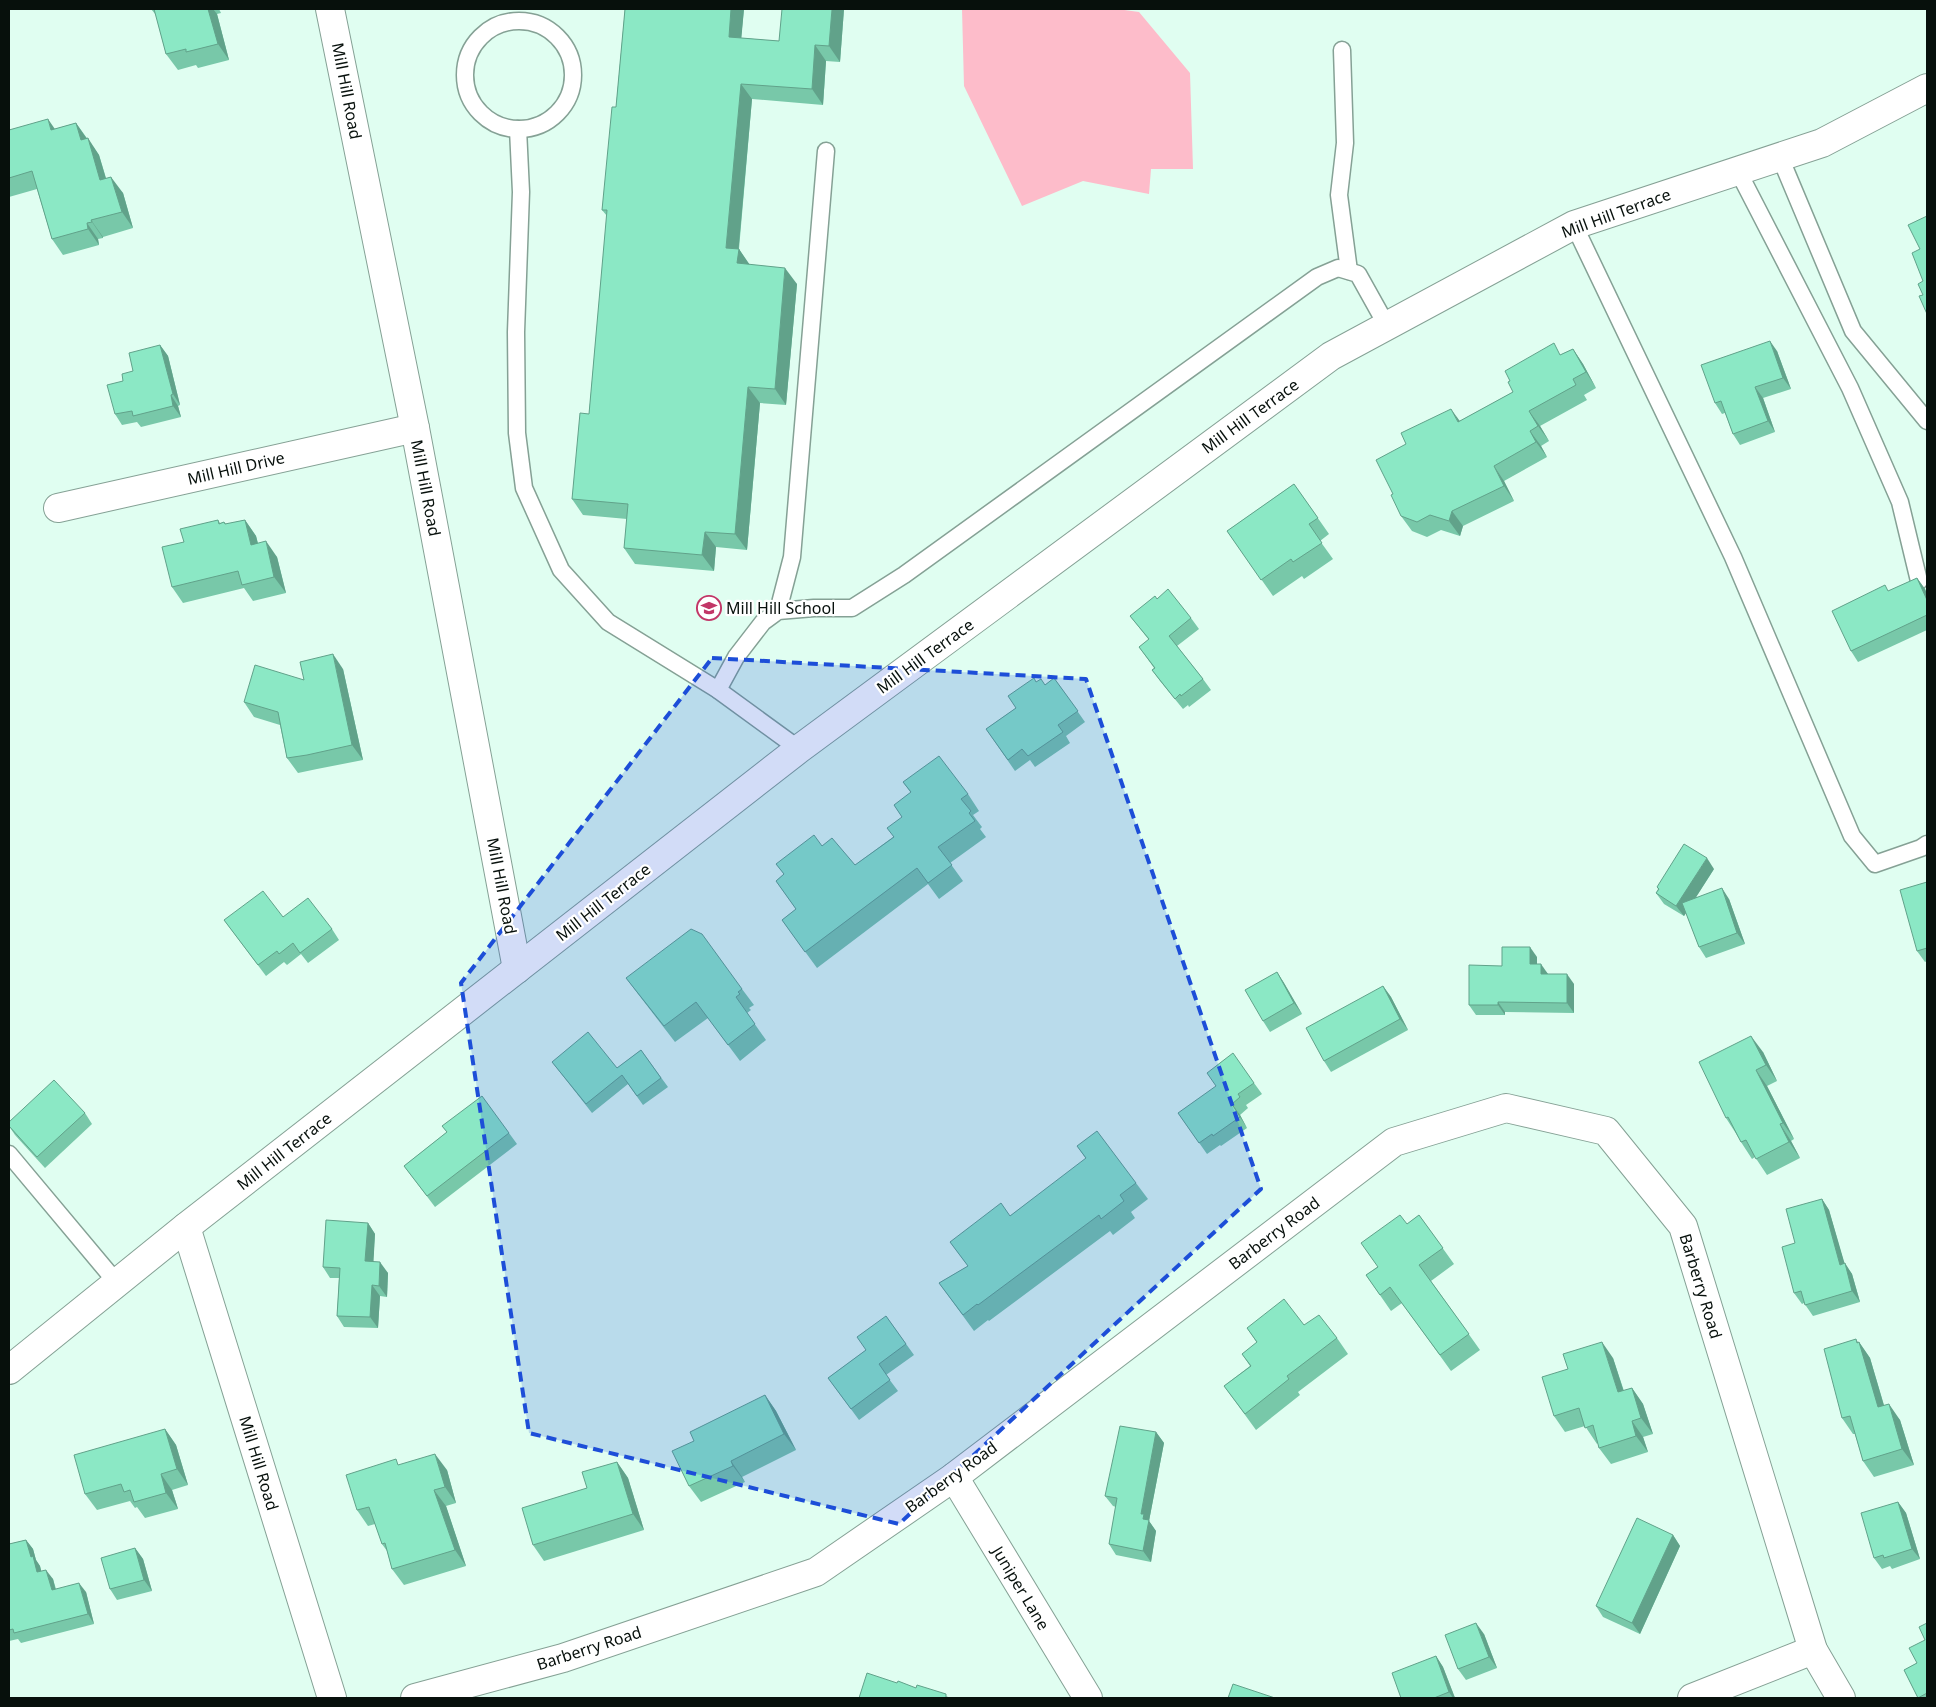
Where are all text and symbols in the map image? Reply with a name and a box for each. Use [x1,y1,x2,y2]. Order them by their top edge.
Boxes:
street label: Mill Hill Road [327,41,367,141]
street label: Mill Hill Terrace [1558,183,1674,243]
street label: Mill Hill Terrace [1197,373,1303,459]
street label: Mill Hill Road [406,438,446,538]
street label: Mill Hill Drive [185,446,287,490]
school or university icon: Mill Hill School [696,595,722,621]
place label: Mill Hill School [726,597,835,619]
street label: Mill Hill Terrace [872,613,978,699]
street label: Mill Hill Road [482,836,522,936]
street label: Mill Hill Terrace [551,858,655,946]
street label: Mill Hill Terrace [232,1107,336,1195]
street label: Barberry Road [1224,1191,1324,1275]
street label: Barberry Road [1675,1231,1727,1341]
street label: Mill Hill Road [234,1413,284,1513]
street label: Barberry Road [901,1436,1001,1518]
street label: Juniper Lane [986,1540,1055,1634]
street label: Barberry Road [534,1621,644,1675]

